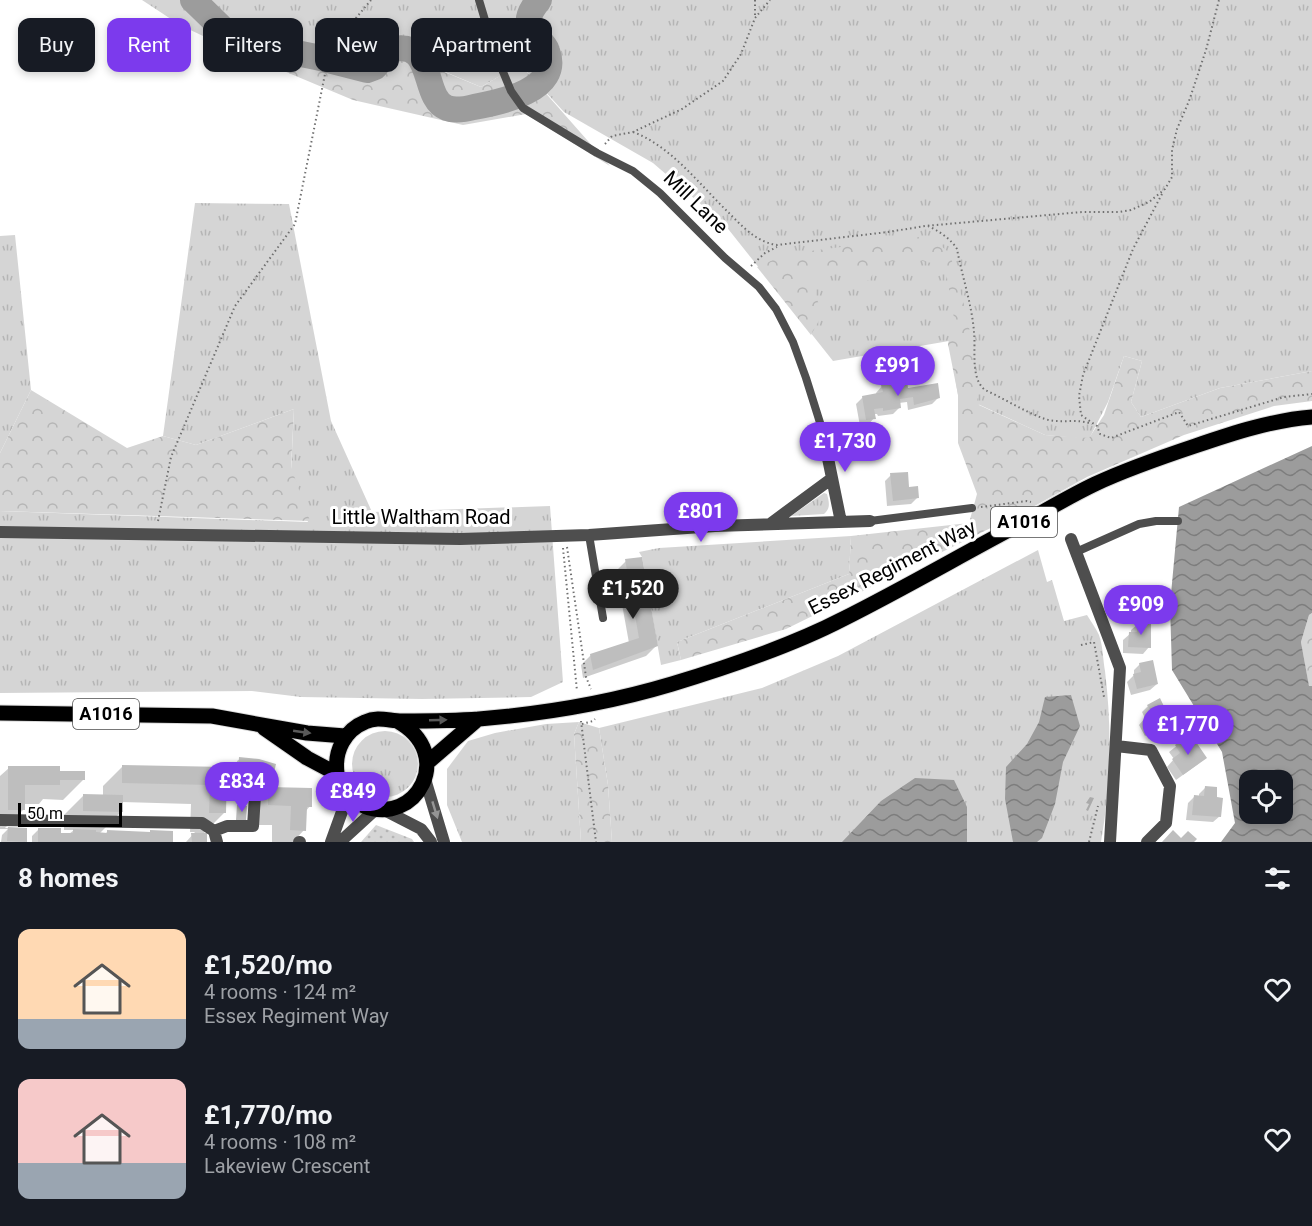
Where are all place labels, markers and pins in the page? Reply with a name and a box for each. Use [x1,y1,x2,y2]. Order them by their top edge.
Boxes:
pin: £991 [862,346,934,397]
pin: £1,730 [796,422,894,473]
pin: £801 [665,492,737,543]
pin: £1,520 [584,569,682,620]
pin: £909 [1105,585,1177,636]
pin: £1,770 [1139,705,1237,756]
pin: £834 [206,762,278,813]
pin: £849 [317,772,389,823]

